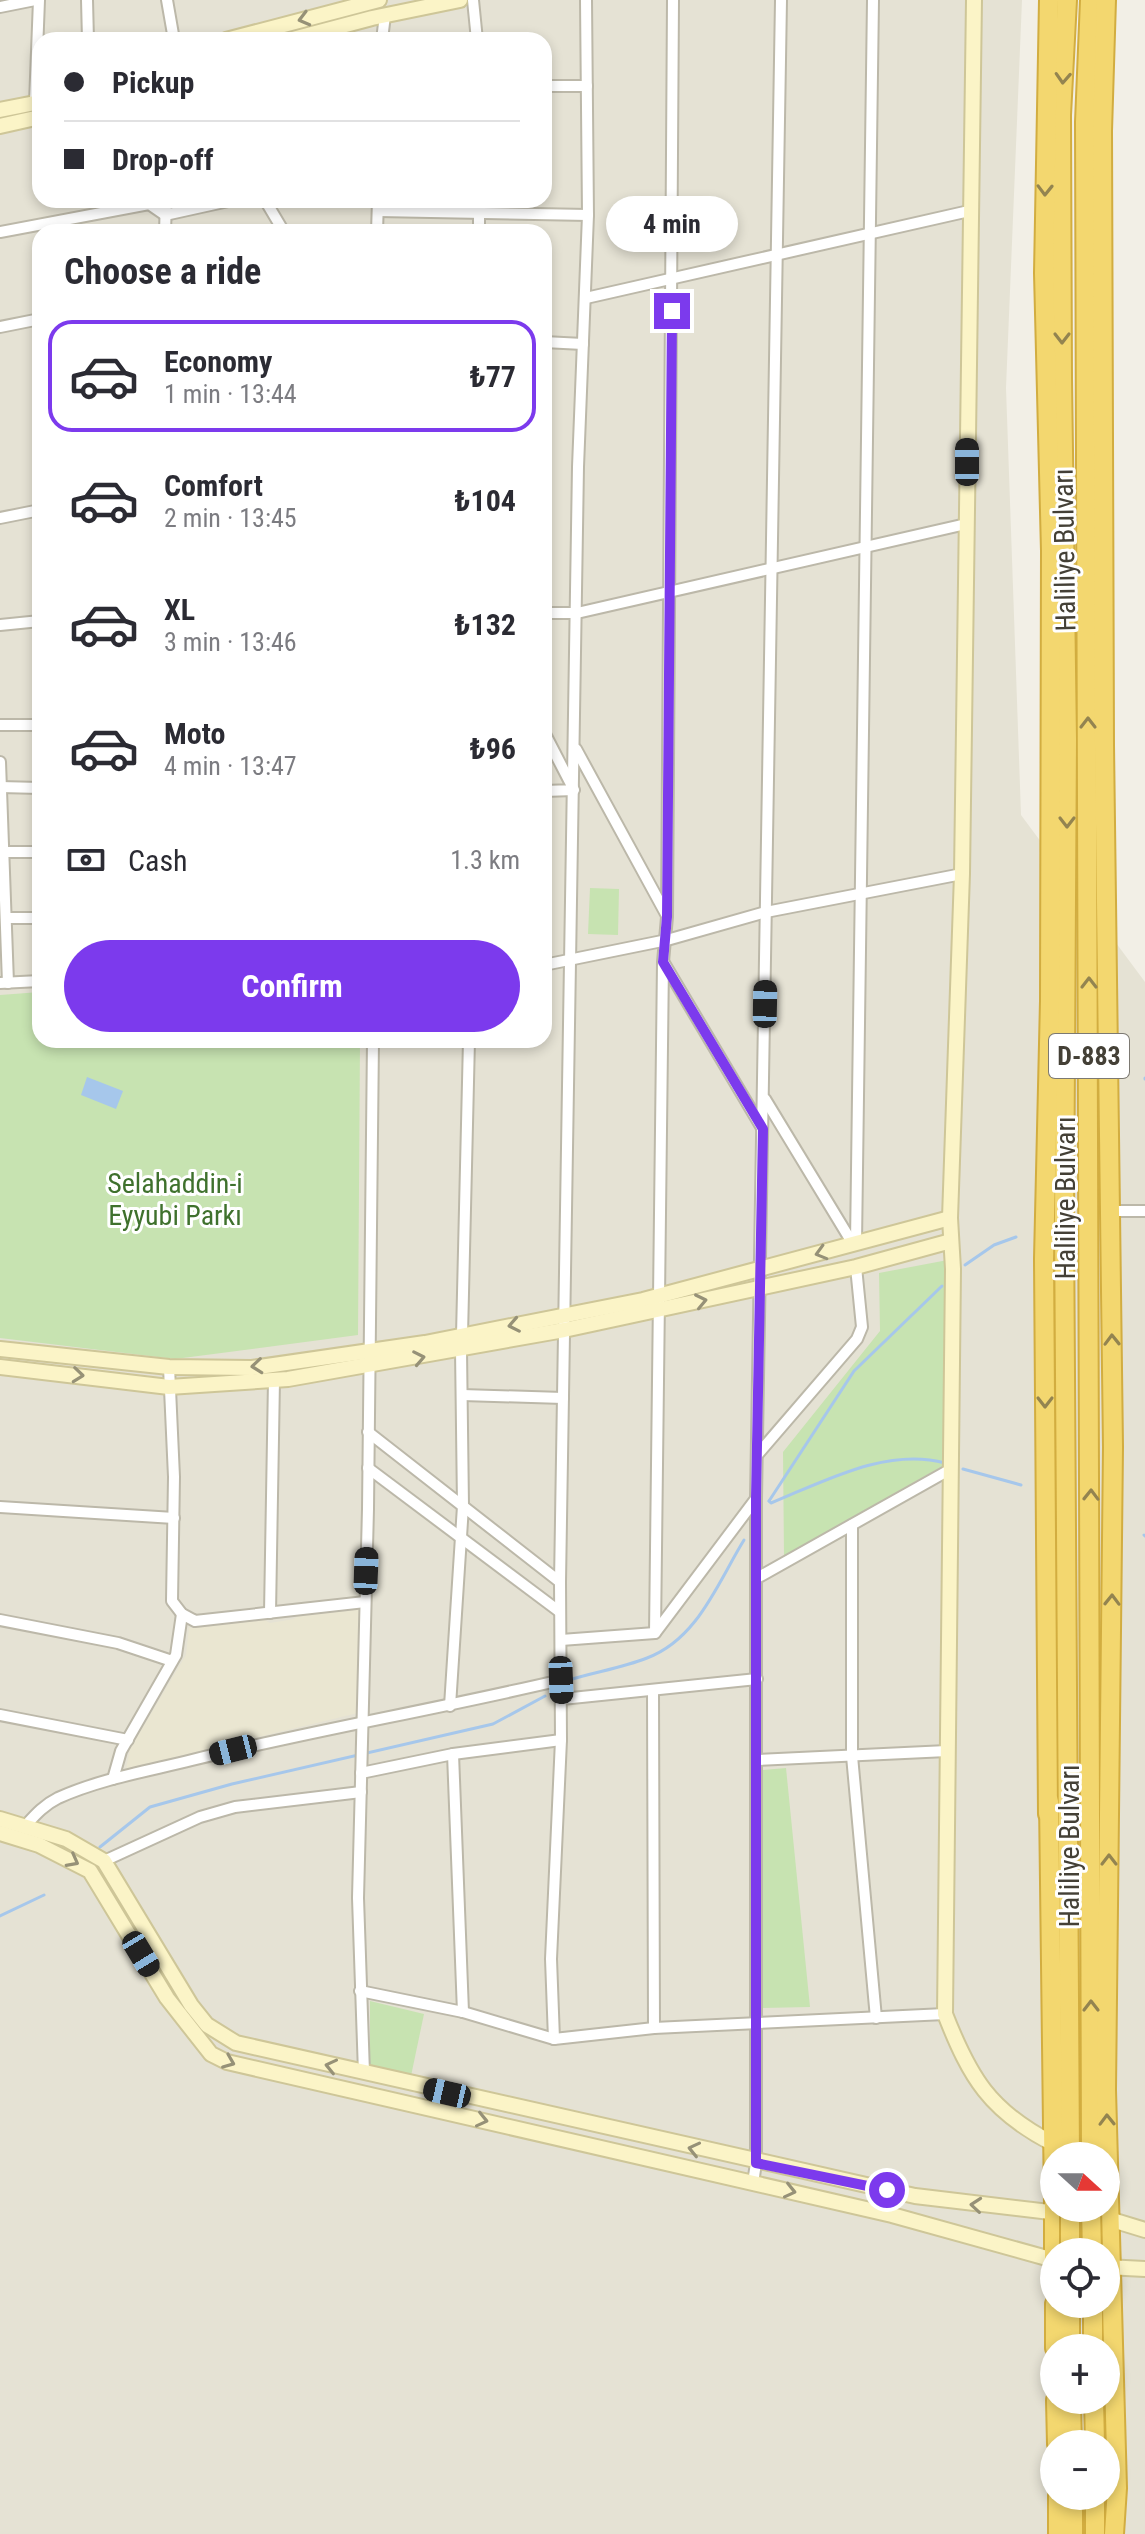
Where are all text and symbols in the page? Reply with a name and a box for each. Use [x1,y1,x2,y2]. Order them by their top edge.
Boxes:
one-way arrow [297,9,311,26]
text: Pickup [112,65,194,100]
one-way arrow [1055,72,1072,85]
text: Drop-off [112,142,214,177]
one-way arrow [1036,184,1054,197]
callout: 4 min [606,195,738,251]
text: 4 min [643,209,701,239]
text: Choose a ride [64,251,261,293]
route end [654,293,690,329]
one-way arrow [1053,332,1071,345]
icon: car [68,340,140,412]
text: Economy [164,344,272,379]
text: ₺77 [470,359,516,394]
text: 1 min · 13:44 [164,379,297,409]
car [955,438,979,486]
icon: car [68,464,140,536]
text: Comfort [164,468,263,503]
street label: Haliliye Bulvarı [1047,468,1082,632]
text: ₺104 [454,483,516,518]
text: 2 min · 13:45 [164,503,297,533]
icon: car [68,588,140,660]
text: XL [164,592,195,627]
text: ₺132 [454,607,516,642]
text: 3 min · 13:46 [164,627,297,657]
icon: car [68,712,140,784]
text: Moto [164,716,225,751]
one-way arrow [1079,716,1097,729]
text: ₺96 [470,731,516,766]
text: 4 min · 13:47 [164,751,297,781]
one-way arrow [1058,816,1076,829]
icon: cash [64,838,108,882]
text: Cash [128,843,188,878]
text: 1.3 km [450,845,520,875]
button: Confirm [64,940,520,1032]
one-way arrow [1080,976,1098,989]
car [753,980,777,1028]
road number: D-883 [1049,1034,1129,1078]
street label: Haliliye Bulvarı [1049,1116,1082,1280]
park label: Selahaddin-i Eyyubi Parkı [107,1167,243,1232]
one-way arrow [815,1244,828,1260]
one-way arrow [694,1293,707,1310]
one-way arrow [507,1316,521,1333]
one-way arrow [1103,1333,1121,1346]
one-way arrow [412,1350,426,1367]
one-way arrow [250,1358,263,1375]
one-way arrow [72,1367,85,1384]
one-way arrow [1036,1396,1054,1409]
one-way arrow [1082,1488,1099,1501]
car [353,1547,379,1595]
one-way arrow [1103,1593,1120,1606]
car [548,1656,574,1704]
car [207,1733,259,1767]
street label: Haliliye Bulvarı [1053,1764,1086,1928]
one-way arrow [64,1851,79,1866]
one-way arrow [1100,1853,1118,1866]
car [118,1927,164,1981]
one-way arrow [1082,1999,1099,2012]
one-way arrow [221,2052,235,2069]
one-way arrow [325,2058,339,2075]
car [421,2076,473,2110]
one-way arrow [475,2111,488,2128]
one-way arrow [1098,2113,1116,2126]
one-way arrow [688,2141,702,2158]
north arrow [1040,2142,1120,2222]
map controls [1040,2142,1120,2510]
route start [869,2172,905,2208]
one-way arrow [783,2182,796,2199]
one-way arrow [970,2197,983,2214]
button: locate [1040,2238,1120,2318]
button: + [1040,2334,1120,2414]
button: − [1040,2430,1120,2510]

